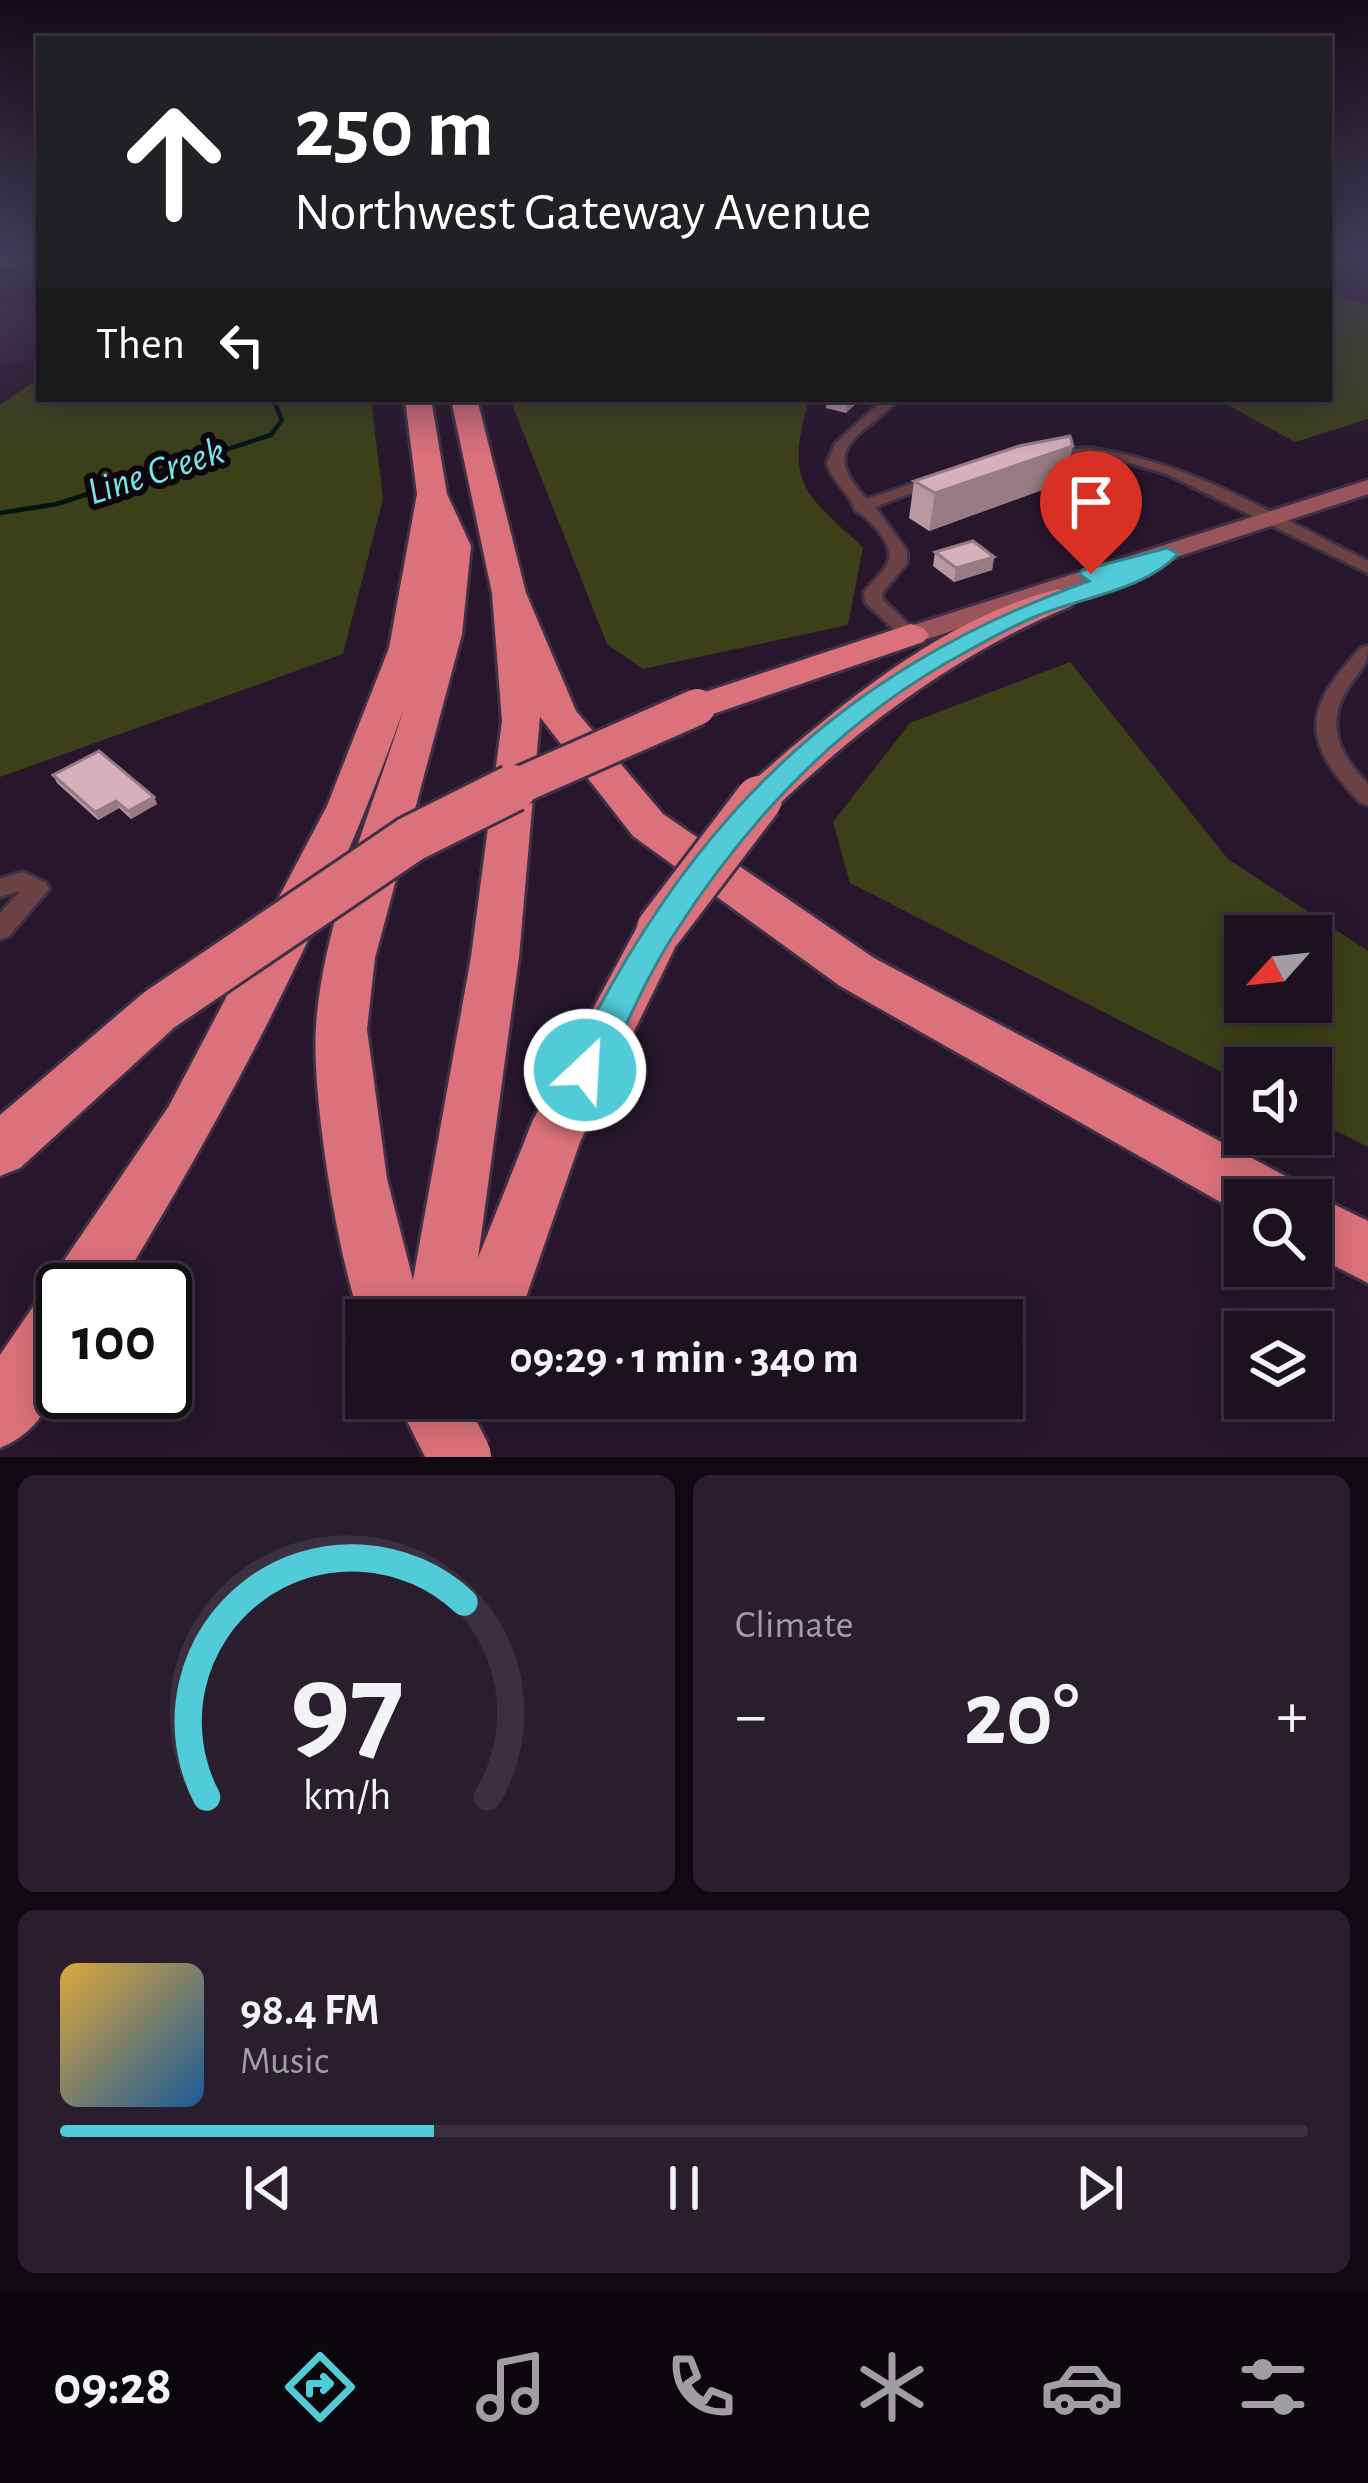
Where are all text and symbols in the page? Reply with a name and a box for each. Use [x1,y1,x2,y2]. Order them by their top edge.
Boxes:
icon: ahead [96,84,252,240]
text: 250 m [294,88,494,172]
text: Northwest Gateway Avenue [294,186,871,240]
icon: left [209,312,275,378]
text: Then [96,322,185,367]
water label: Line Creek [83,432,229,512]
pin [1040,451,1142,574]
icon: arrive [1058,469,1124,535]
north arrow [1224,915,1332,1023]
map controls [1224,915,1332,1419]
position arrow [522,1007,648,1133]
button: sound [1224,1047,1332,1155]
button: search [1224,1179,1332,1287]
speed limit sign: 100 [36,1263,192,1419]
button: layers [1224,1311,1332,1419]
text: 09:29 · 1 min · 340 m [509,1336,859,1381]
text: Climate [735,1606,853,1645]
text: 97 [289,1646,404,1771]
text: 20° [964,1671,1079,1761]
text: − [735,1683,767,1749]
text: + [1276,1683,1308,1749]
text: km/h [302,1774,391,1817]
text: 98.4 FM [240,1988,380,2033]
text: Music [240,2042,329,2081]
icon: previous [235,2155,301,2221]
icon: pause [651,2155,717,2221]
icon: next [1067,2155,1133,2221]
icon: directions [278,2345,362,2429]
icon: music [469,2345,553,2429]
icon: phone [659,2345,743,2429]
icon: climate [850,2345,934,2429]
icon: car [1040,2345,1124,2429]
icon: filters [1231,2345,1315,2429]
text: 09:28 [53,2360,172,2414]

